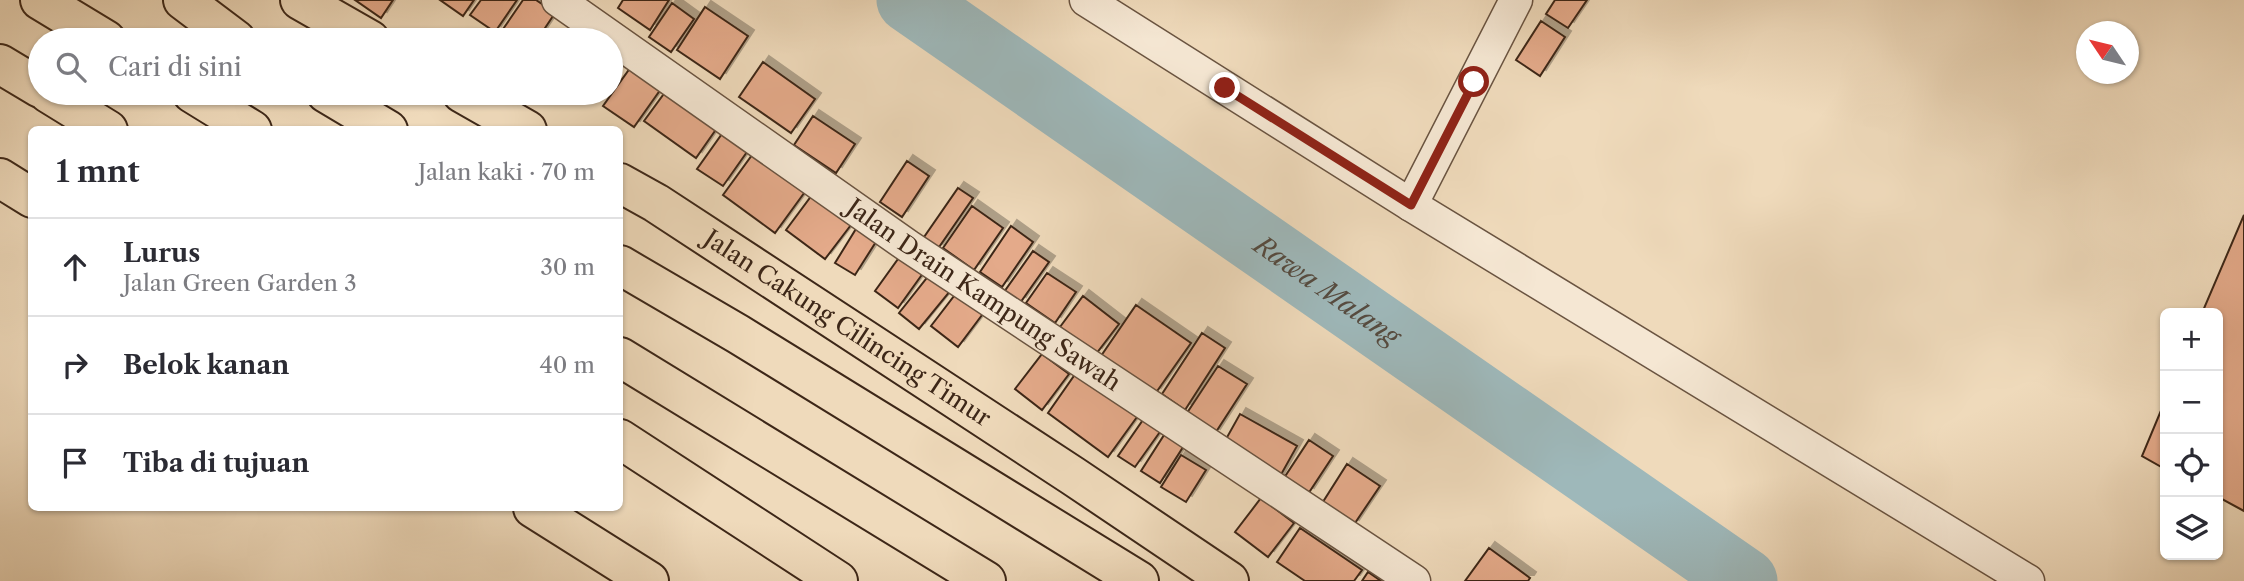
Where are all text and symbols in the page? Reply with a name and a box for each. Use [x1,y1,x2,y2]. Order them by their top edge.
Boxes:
north arrow [2076,21,2139,84]
search box [28,28,623,105]
icon: search [52,48,90,86]
text: Cari di sini [108,51,242,83]
route start [1458,66,1489,97]
route end [1209,72,1240,103]
text: 1 mnt [56,153,139,190]
text: Jalan kaki · 70 m [418,158,595,186]
street label: Jalan Drain Kampung Sawah [838,190,1126,397]
street label: Jalan Cakung Cilincing Timur [695,221,997,432]
water label: Rawa Malang [1246,228,1408,354]
text: Lurus [123,237,200,269]
icon: ahead [56,248,94,286]
text: 30 m [540,253,595,281]
text: Jalan Green Garden 3 [123,269,357,297]
map controls [2160,308,2223,560]
button: + [2160,308,2223,371]
icon: right [56,346,94,384]
text: Belok kanan [123,349,289,381]
text: 40 m [540,351,595,379]
button: − [2160,371,2223,434]
button: locate [2160,434,2223,497]
icon: arrive [56,444,94,482]
text: Tiba di tujuan [123,447,309,479]
button: layers [2160,497,2223,560]

